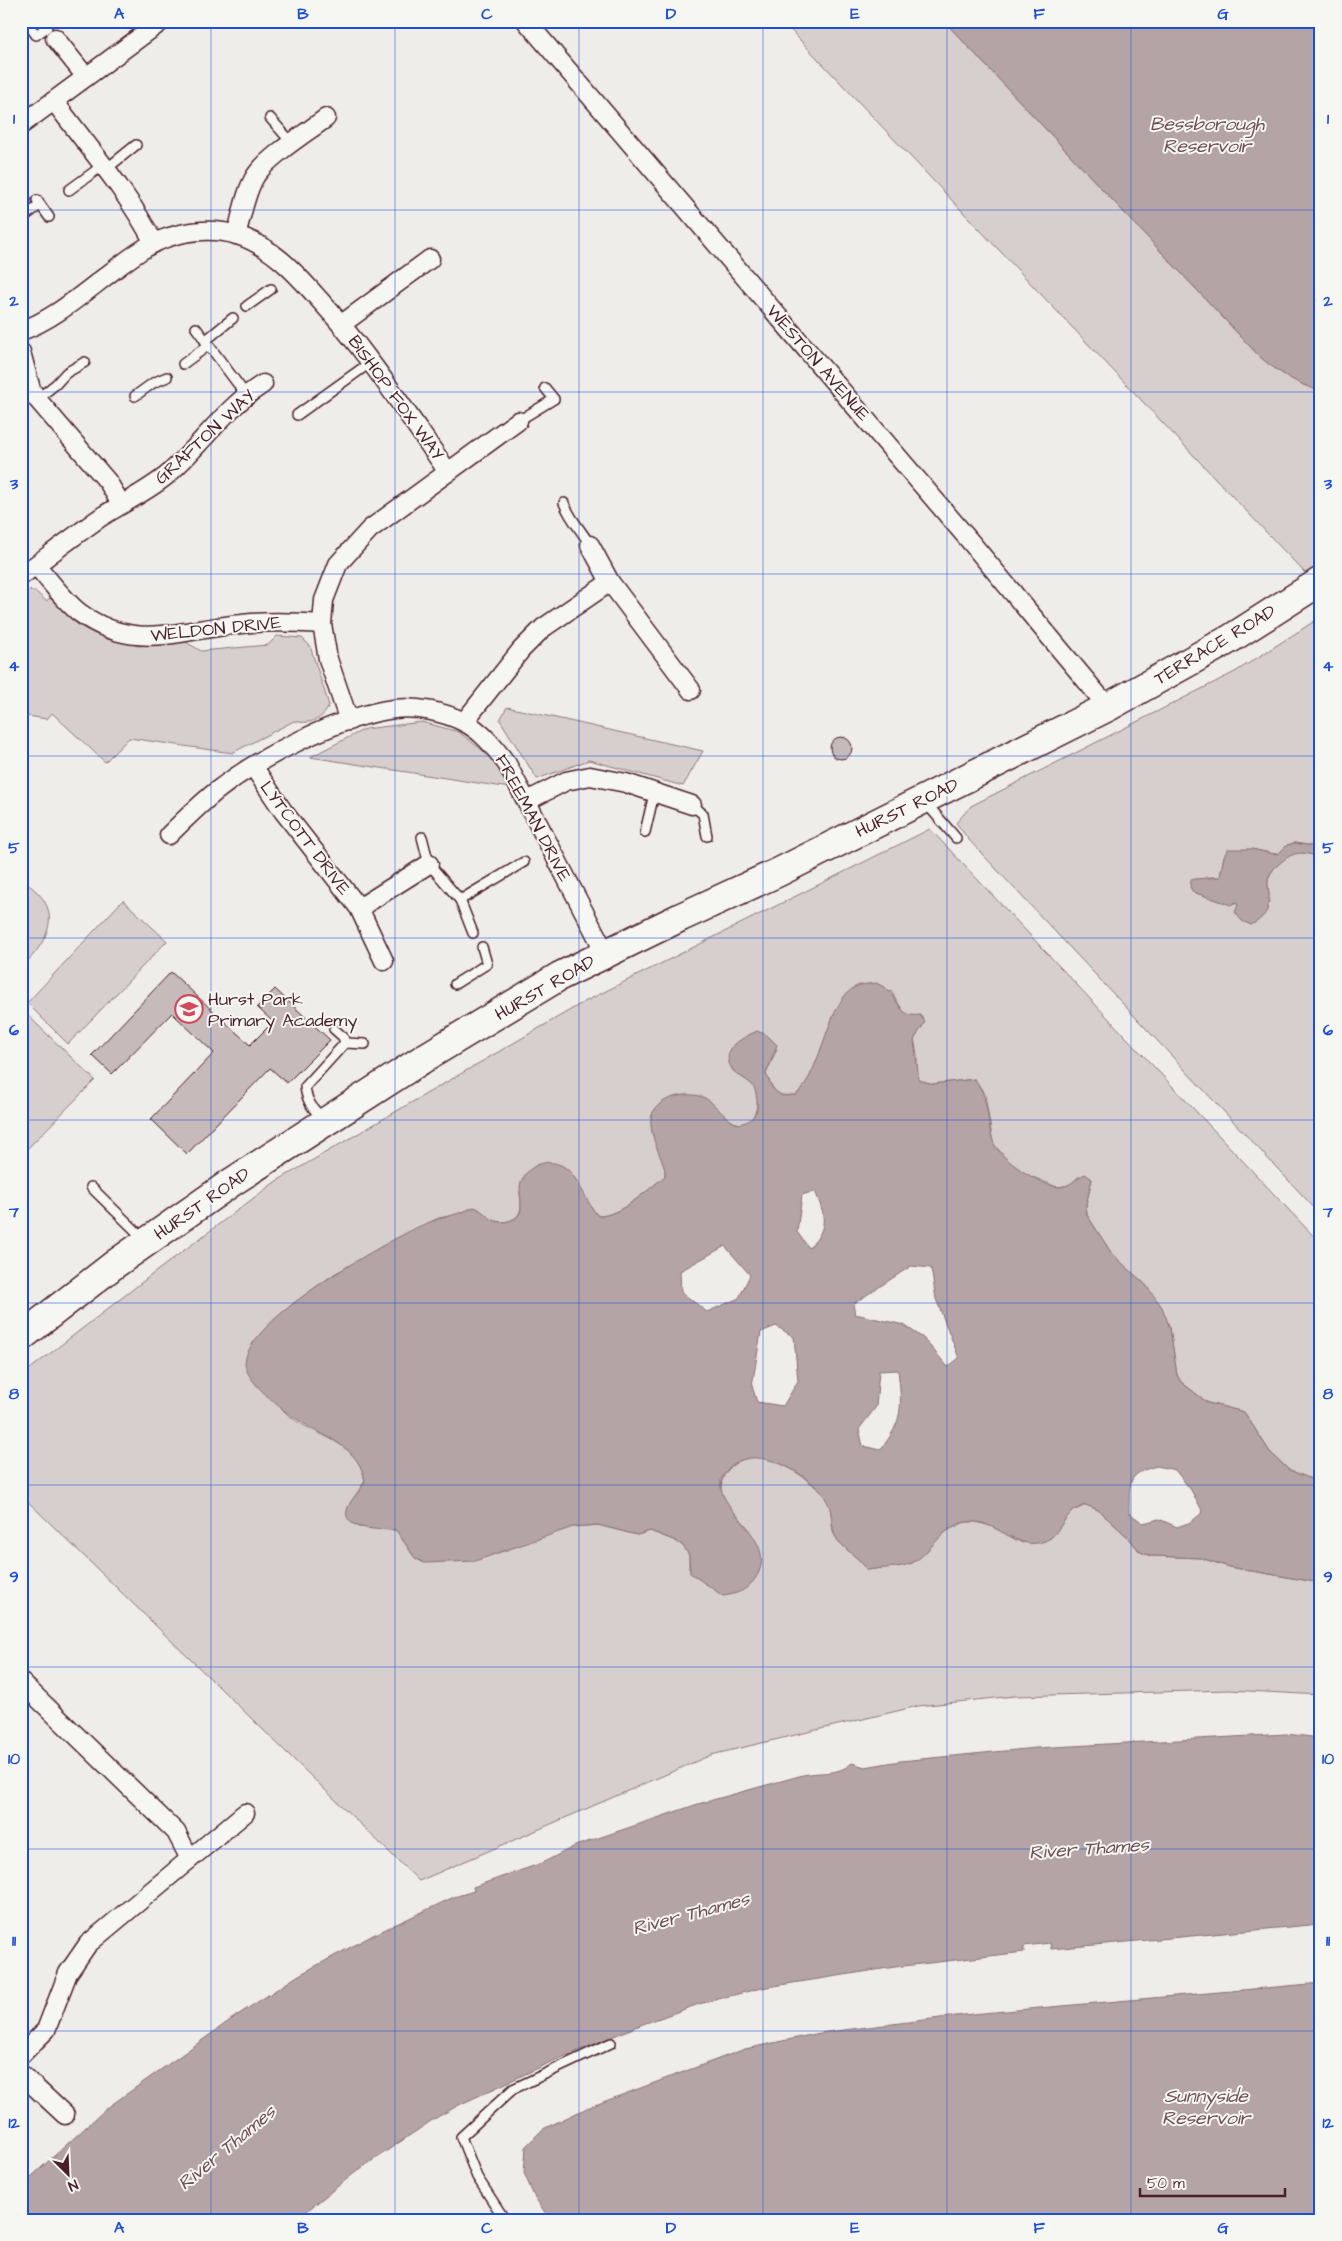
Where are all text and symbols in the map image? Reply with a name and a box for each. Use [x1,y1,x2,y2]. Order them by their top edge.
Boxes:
text: A [114,3,125,25]
text: B [297,3,309,25]
text: C [481,3,493,25]
text: D [666,3,677,25]
text: E [850,3,860,25]
text: F [1033,3,1045,25]
text: G [1217,3,1229,25]
text: 1 [13,108,16,130]
text: 1 [1327,108,1330,130]
water label: Bessborough Reservoir [1150,111,1266,160]
text: 2 [8,290,19,312]
text: 2 [1322,290,1333,312]
street label: WESTON AVENUE [761,300,876,427]
street label: BISHOP FOX WAY [342,330,450,466]
street label: GRAFTON WAY [149,384,261,490]
text: 3 [9,473,19,495]
text: 3 [1323,473,1333,495]
street label: TERRACE ROAD [1150,599,1281,691]
street label: WELDON DRIVE [149,610,283,648]
text: 4 [9,655,20,677]
text: 4 [1323,655,1334,677]
street label: FREEMAN DRIVE [489,750,577,886]
street label: HURST ROAD [851,772,963,844]
street label: LYTCOTT DRIVE [254,776,356,900]
text: 5 [8,837,20,859]
text: 5 [1322,837,1334,859]
street label: HURST ROAD [490,949,600,1027]
place label: Hurst Park Primary Academy [208,987,357,1034]
school or university icon: Hurst Park Primary Academy [174,994,204,1024]
text: 6 [9,1019,19,1041]
text: 6 [1323,1019,1333,1041]
street label: HURST ROAD [149,1161,255,1246]
text: 7 [8,1201,19,1223]
text: 7 [1322,1201,1333,1223]
text: 8 [9,1383,20,1405]
text: 8 [1323,1383,1334,1405]
text: 9 [9,1566,19,1588]
text: 9 [1323,1566,1333,1588]
text: 10 [8,1748,20,1770]
text: 10 [1322,1748,1334,1770]
water label: River Thames [1028,1831,1151,1867]
water label: River Thames [629,1885,754,1943]
text: 11 [12,1930,17,1952]
text: 11 [1326,1930,1331,1952]
water label: Sunnyside Reservoir [1162,2083,1253,2132]
water label: River Thames [172,2098,283,2197]
text: 12 [8,2112,20,2134]
text: 12 [1322,2112,1334,2134]
north arrow [42,2148,92,2198]
scale bar [1140,2166,1284,2198]
text: 50 m [1147,2173,1185,2194]
text: N [65,2174,81,2196]
text: A [114,2217,125,2239]
text: B [297,2217,309,2239]
text: C [481,2217,493,2239]
text: D [666,2217,677,2239]
text: E [850,2217,860,2239]
text: F [1033,2217,1045,2239]
text: G [1217,2217,1229,2239]

